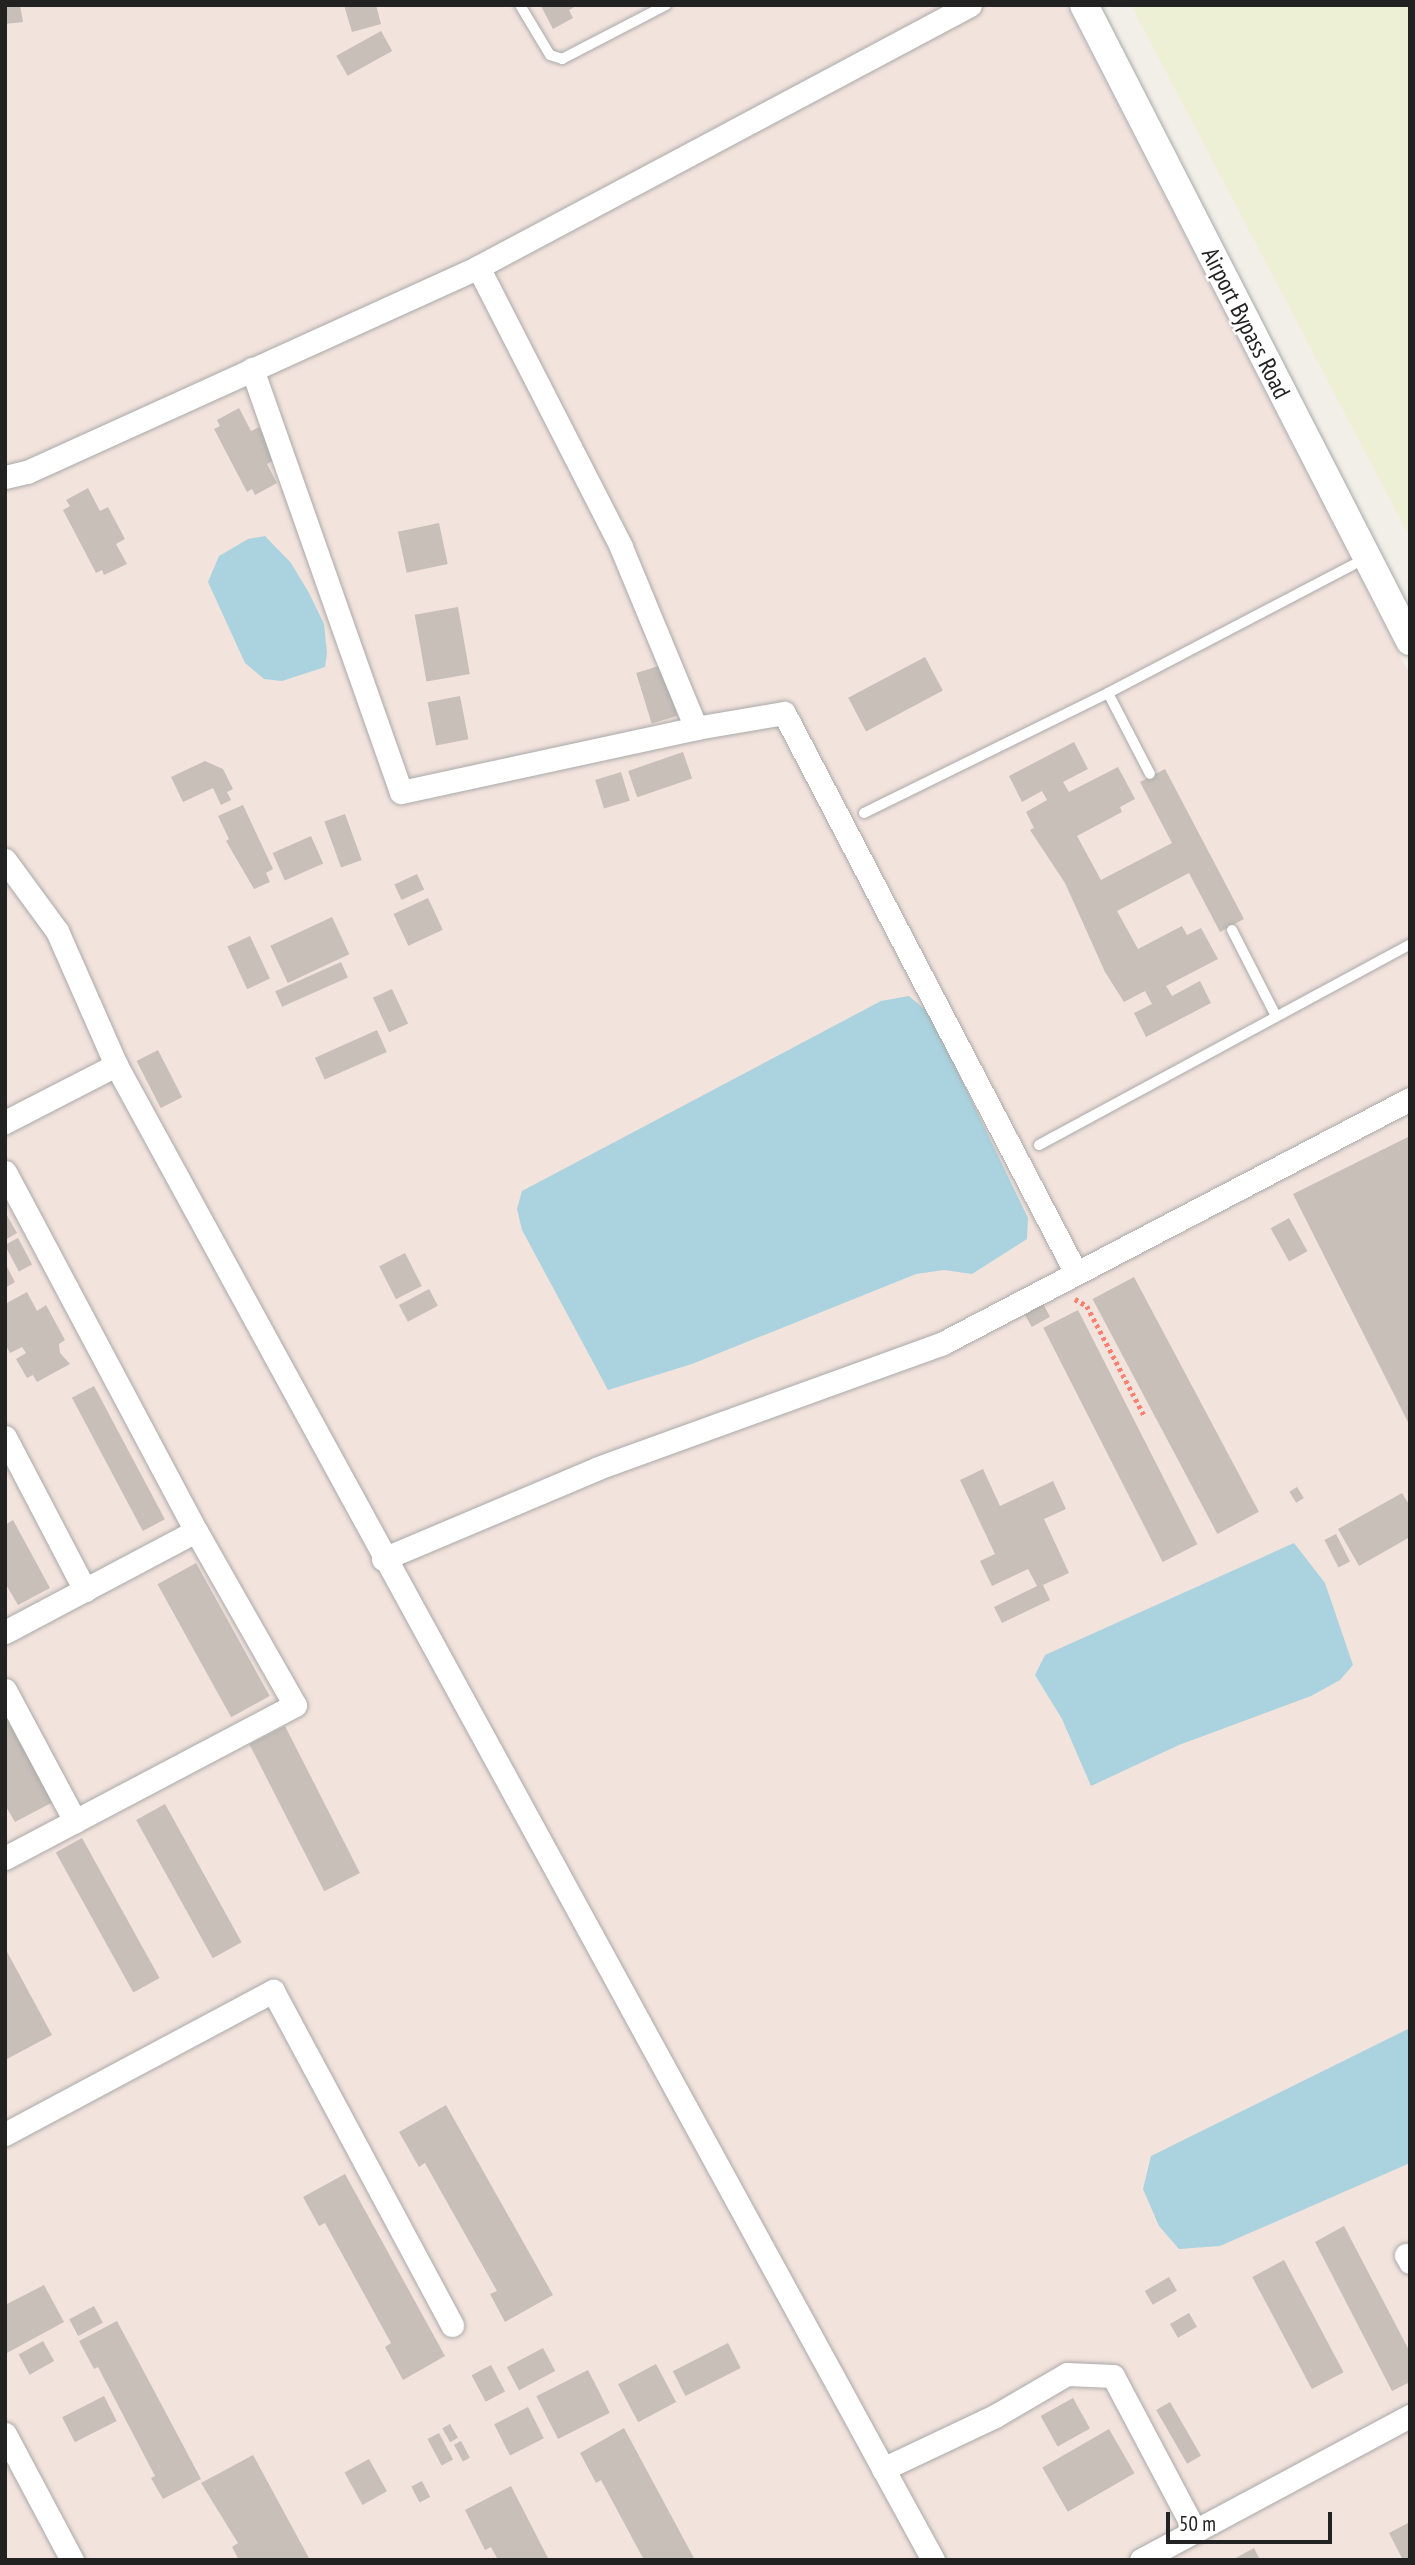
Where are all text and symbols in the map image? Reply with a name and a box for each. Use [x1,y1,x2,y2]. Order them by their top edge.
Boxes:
street label: Airport Bypass Road [1196,243,1296,403]
scale bar [1170,2498,1336,2542]
text: 50 m [1179,2510,1216,2537]

